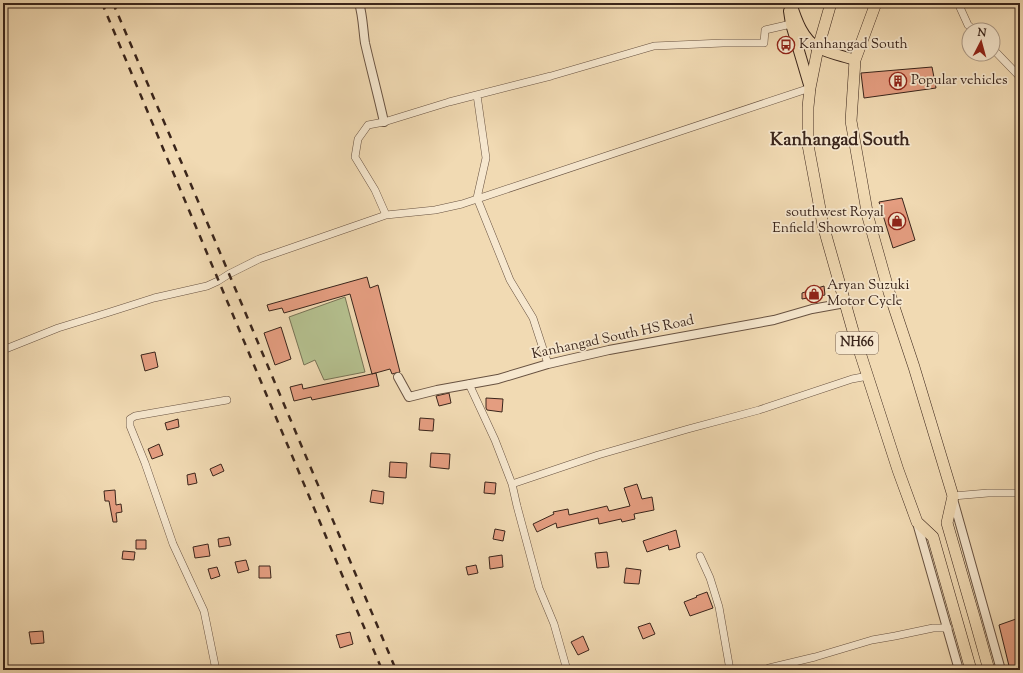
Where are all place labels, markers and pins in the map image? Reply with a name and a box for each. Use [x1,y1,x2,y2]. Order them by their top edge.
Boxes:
bus stop icon: Kanhangad South [776,35,796,55]
place label: Kanhangad South [799,35,908,55]
building icon: Popular vehicles [888,71,908,91]
place label: Popular vehicles [911,71,1008,91]
place label: southwest Royal Enfield Showroom [772,203,884,239]
shop icon: southwest Royal Enfield Showroom [887,211,907,231]
place label: Aryan Suzuki Motor Cycle [827,276,909,312]
shop icon: Aryan Suzuki Motor Cycle [804,284,824,304]

